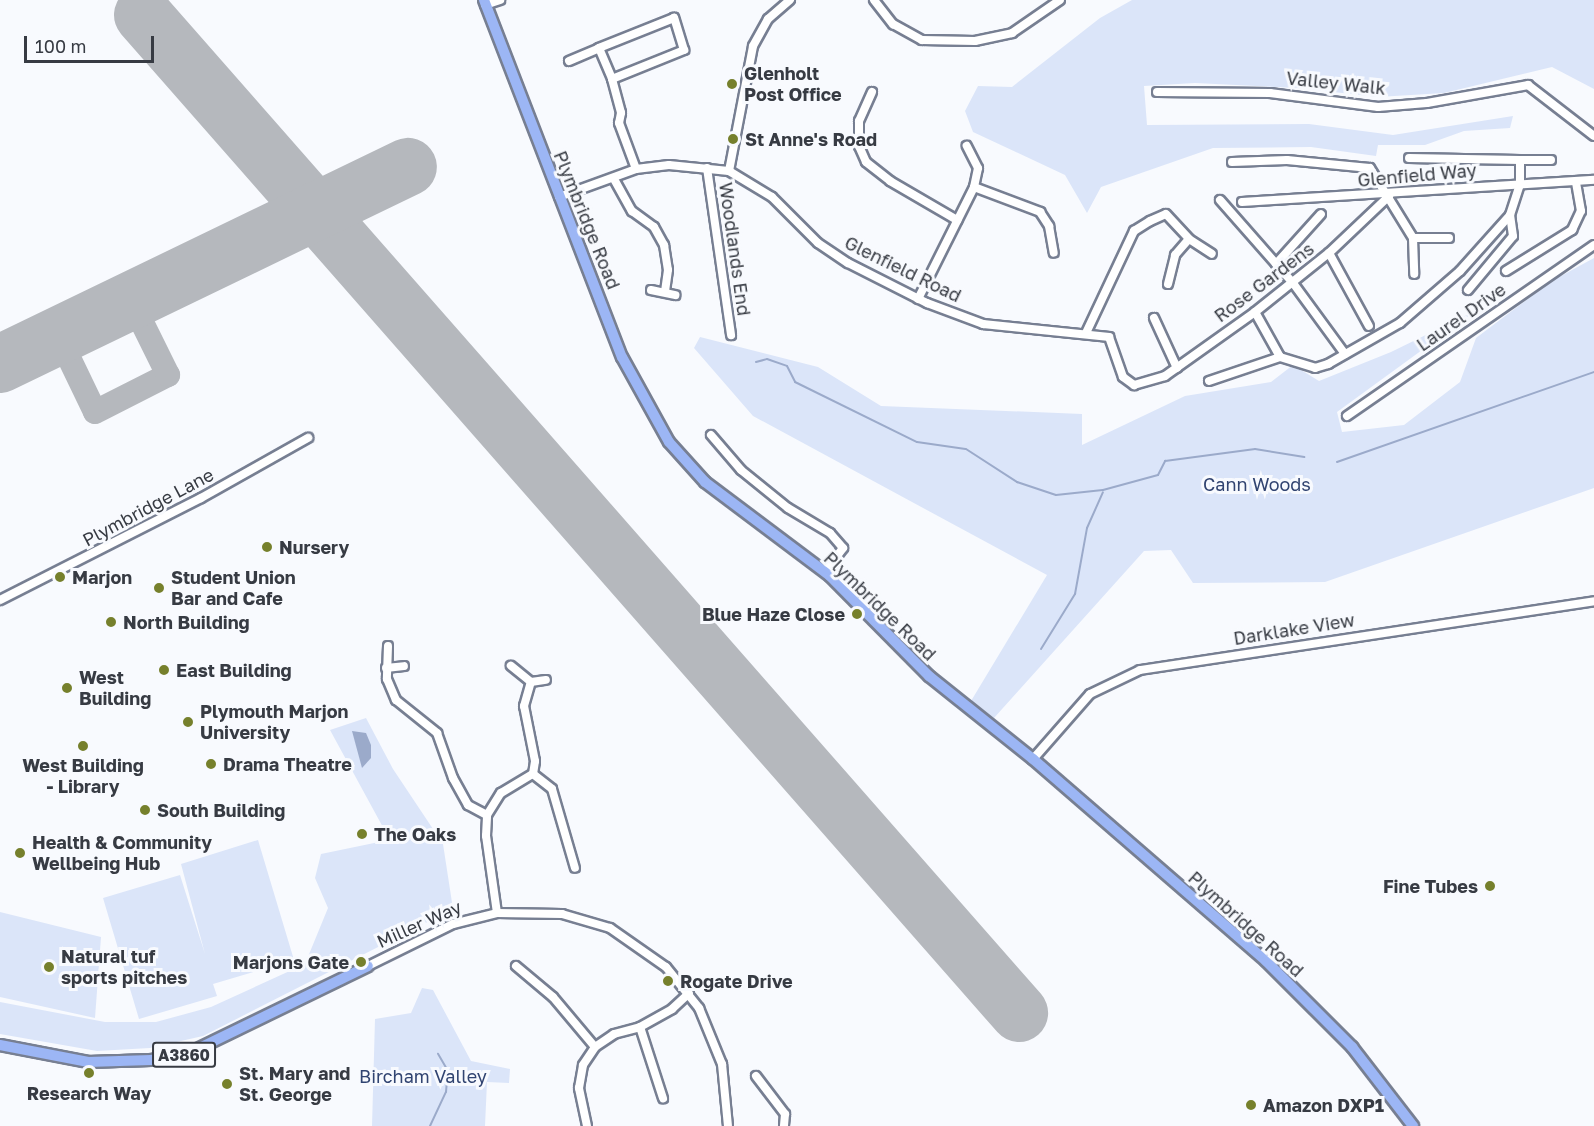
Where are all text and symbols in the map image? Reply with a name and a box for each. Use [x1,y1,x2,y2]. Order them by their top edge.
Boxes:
scale bar [27,24,158,62]
text: 100 m [35,35,86,57]
place label: Glenholt Post Office [744,63,842,106]
street label: Valley Walk [1285,67,1387,99]
marker: Glenholt Post Office [725,77,739,91]
place label: St Anne's Road [745,128,877,150]
marker: St Anne's Road [726,132,740,146]
street label: Plymbridge Road [549,148,625,292]
street label: Glenfield Way [1357,159,1477,191]
street label: Woodlands End [715,181,755,317]
street label: Glenfield Road [841,231,965,307]
street label: Rose Gardens [1210,238,1318,326]
street label: Laurel Drive [1412,278,1510,356]
street label: Plymbridge Lane [79,463,217,551]
park label: Cann Woods [1203,473,1311,495]
place label: Nursery [279,536,349,558]
marker: Nursery [260,540,274,554]
street label: Plymbridge Road [820,547,940,665]
place label: Marjon [72,566,132,588]
place label: Student Union Bar and Cafe [171,567,296,610]
marker: Marjon [53,570,67,584]
marker: Student Union Bar and Cafe [152,581,166,595]
place label: Blue Haze Close [702,603,845,625]
marker: Blue Haze Close [850,607,864,621]
street label: Darklake View [1232,609,1356,649]
place label: North Building [123,611,250,633]
marker: North Building [104,615,118,629]
place label: East Building [176,659,292,681]
marker: East Building [157,663,171,677]
place label: West Building [79,667,151,710]
marker: West Building [60,681,74,695]
place label: Plymouth Marjon University [200,701,348,744]
marker: Plymouth Marjon University [181,715,195,729]
marker: West Building - Library [76,739,90,753]
place label: Drama Theatre [223,753,352,775]
place label: West Building - Library [22,755,144,798]
marker: Drama Theatre [204,757,218,771]
place label: South Building [157,799,285,821]
marker: South Building [138,803,152,817]
place label: The Oaks [374,823,456,845]
marker: The Oaks [355,827,369,841]
place label: Health & Community Wellbeing Hub [32,832,212,874]
marker: Health & Community Wellbeing Hub [13,846,27,860]
street label: Plymbridge Road [1184,867,1308,981]
place label: Fine Tubes [1383,875,1478,897]
marker: Fine Tubes [1483,879,1497,893]
street label: Miller Way [373,896,465,952]
place label: Natural tuf sports pitches [61,946,187,988]
place label: Marjons Gate [233,951,349,973]
marker: Marjons Gate [354,955,368,969]
marker: Natural tuf sports pitches [42,960,56,974]
place label: Rogate Drive [680,970,793,992]
marker: Rogate Drive [661,974,675,988]
road number: A3860 [151,1042,217,1068]
place label: St. Mary and St. George [239,1063,350,1106]
park label: Bircham Valley [359,1065,487,1087]
marker: Research Way [82,1066,96,1080]
marker: St. Mary and St. George [220,1077,234,1091]
place label: Research Way [27,1082,151,1104]
place label: Amazon DXP1 [1263,1094,1384,1116]
marker: Amazon DXP1 [1244,1098,1258,1112]

